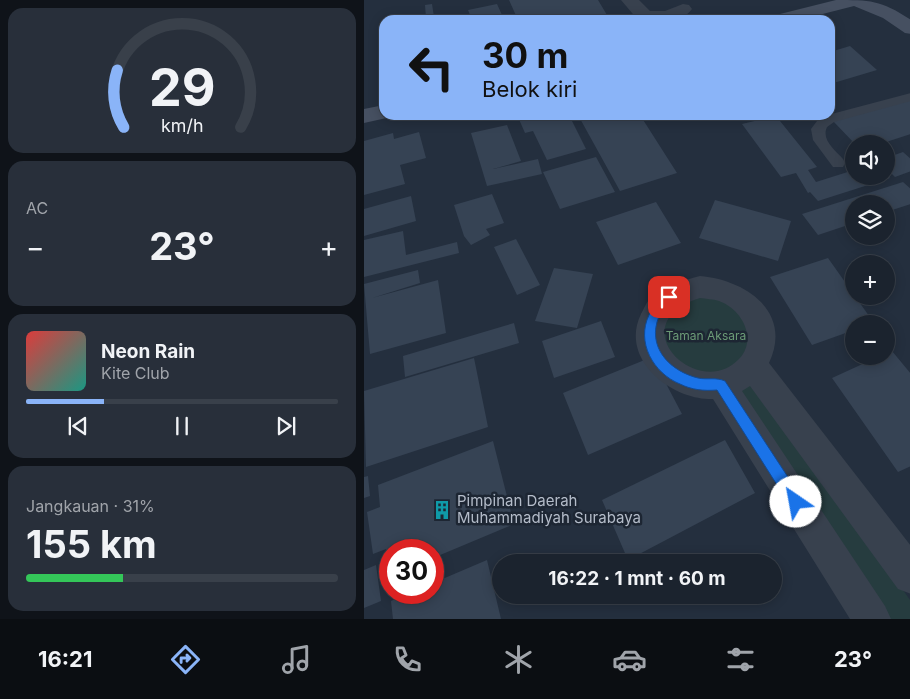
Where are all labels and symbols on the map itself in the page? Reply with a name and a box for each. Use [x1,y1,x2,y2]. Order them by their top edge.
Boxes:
pin [648,276,690,318]
park label: Taman Aksara [666,328,746,343]
position arrow [769,475,821,527]
place label: Pimpinan Daerah Muhammadiyah Surabaya [457,491,641,527]
building icon: Pimpinan Daerah Muhammadiyah Surabaya [431,499,453,521]
speed limit sign: 30 [379,539,444,604]

